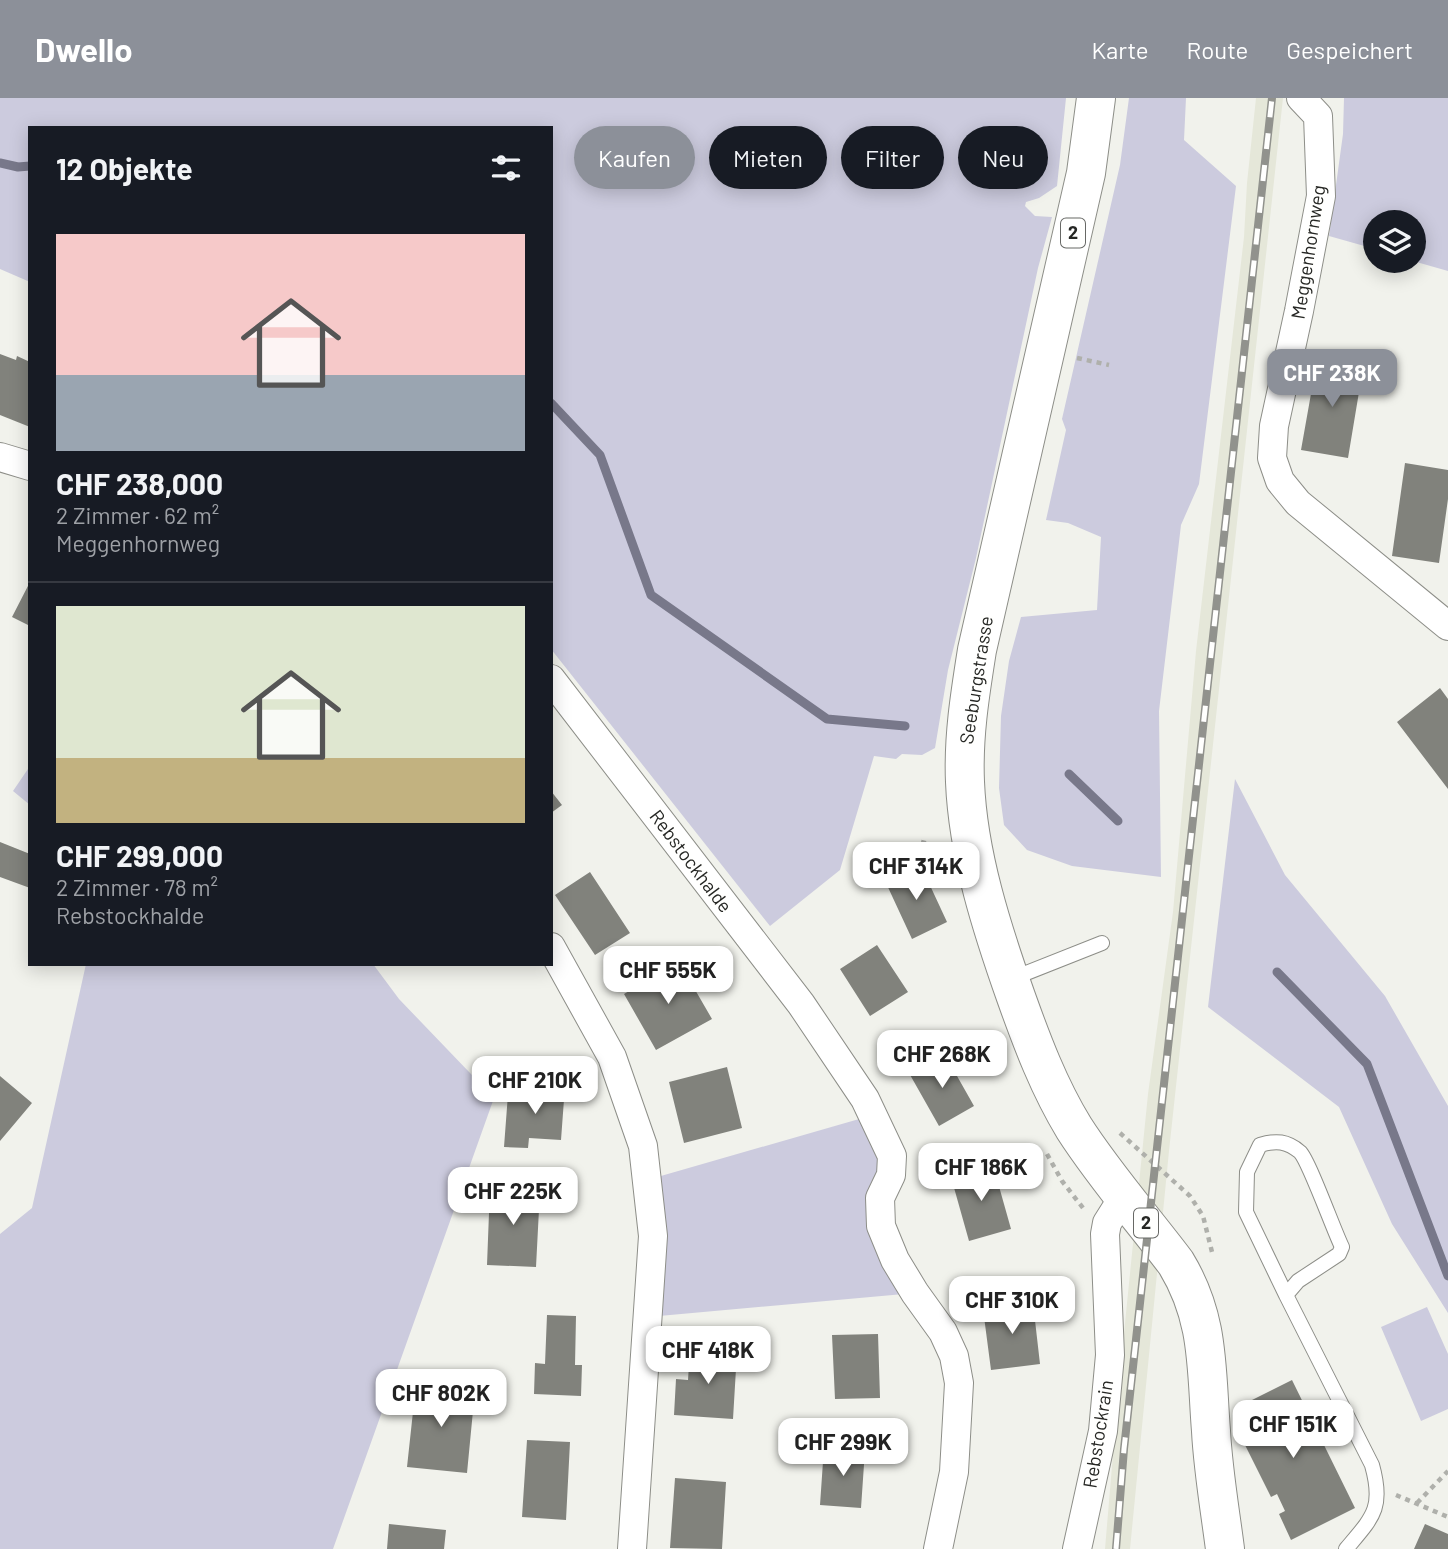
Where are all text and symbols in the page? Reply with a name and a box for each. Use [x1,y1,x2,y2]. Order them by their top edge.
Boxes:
text: Dwello [35,29,133,69]
text: Karte [1091,35,1149,64]
text: Route [1187,35,1248,64]
text: Gespeichert [1286,35,1413,64]
chip: Kaufen [574,126,695,189]
chip: Mieten [709,126,827,189]
chip: Filter [841,126,944,189]
chip: Neu [958,126,1048,189]
icon: filters [487,149,525,187]
text: 12 Objekte [56,150,193,186]
street label: Meggenhornweg [1286,183,1329,321]
map controls [1363,210,1426,273]
button: layers [1363,210,1426,273]
road number: 2 [1061,218,1085,248]
icon: home [228,280,354,406]
pin: CHF 238K [1260,350,1404,409]
text: CHF 238K [1283,358,1381,386]
text: CHF 238,000 [56,465,223,501]
text: 2 Zimmer · 62 m² [56,501,219,529]
text: Meggenhornweg [56,529,220,557]
street label: Seeburgstrasse [954,614,997,746]
icon: home [228,652,354,778]
street label: Rebstockhalde [645,805,737,916]
text: CHF 299,000 [56,837,223,873]
pin: CHF 314K [844,842,988,902]
text: CHF 314K [869,851,963,879]
text: 2 Zimmer · 78 m² [56,873,218,901]
text: Rebstockhalde [56,901,204,929]
pin: CHF 555K [596,946,740,1006]
text: CHF 555K [619,955,717,983]
pin: CHF 268K [870,1030,1014,1090]
text: CHF 268K [893,1039,991,1067]
pin: CHF 210K [463,1056,607,1116]
text: CHF 210K [488,1065,582,1093]
pin: CHF 186K [909,1144,1053,1203]
text: CHF 186K [934,1152,1028,1180]
pin: CHF 225K [441,1168,585,1227]
text: CHF 225K [464,1176,562,1204]
road number: 2 [1134,1208,1158,1238]
pin: CHF 310K [940,1276,1084,1336]
text: CHF 310K [965,1285,1059,1313]
pin: CHF 418K [636,1326,780,1386]
text: CHF 418K [662,1335,754,1363]
pin: CHF 802K [369,1370,513,1429]
text: CHF 802K [392,1378,490,1406]
street label: Rebstockrain [1078,1378,1117,1490]
pin: CHF 151K [1221,1400,1365,1460]
text: CHF 151K [1249,1409,1337,1437]
pin: CHF 299K [771,1418,915,1478]
text: CHF 299K [794,1427,892,1455]

